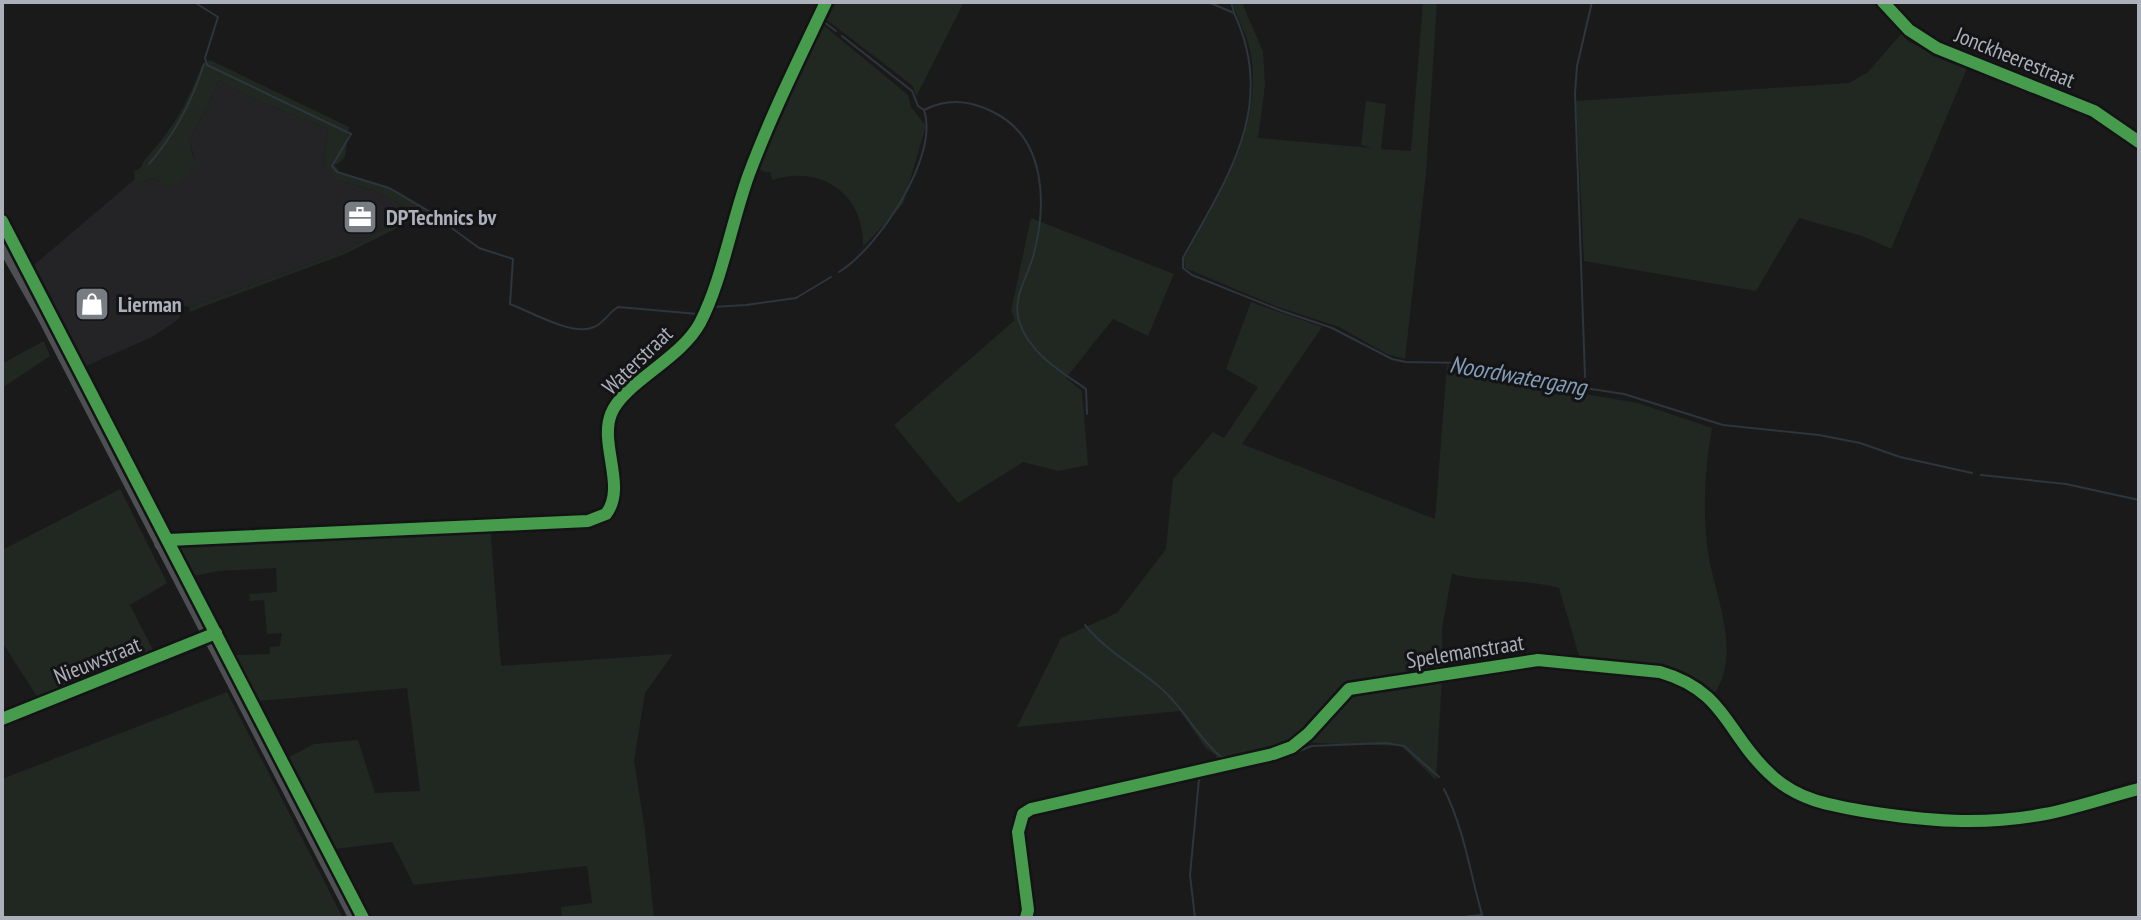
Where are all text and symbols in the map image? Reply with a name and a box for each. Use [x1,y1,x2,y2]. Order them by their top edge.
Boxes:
street label: Jonckheerestraat [1950,20,2079,94]
office icon: DPTechnics bv [341,198,379,236]
place label: DPTechnics bv [386,203,498,231]
shop icon: Lierman [73,285,111,323]
place label: Lierman [118,290,182,318]
street label: Waterstraat [596,320,678,400]
water label: Noordwatergang [1447,348,1590,403]
street label: Spelemanstraat [1404,628,1526,674]
street label: Nieuwstraat [49,630,145,690]

